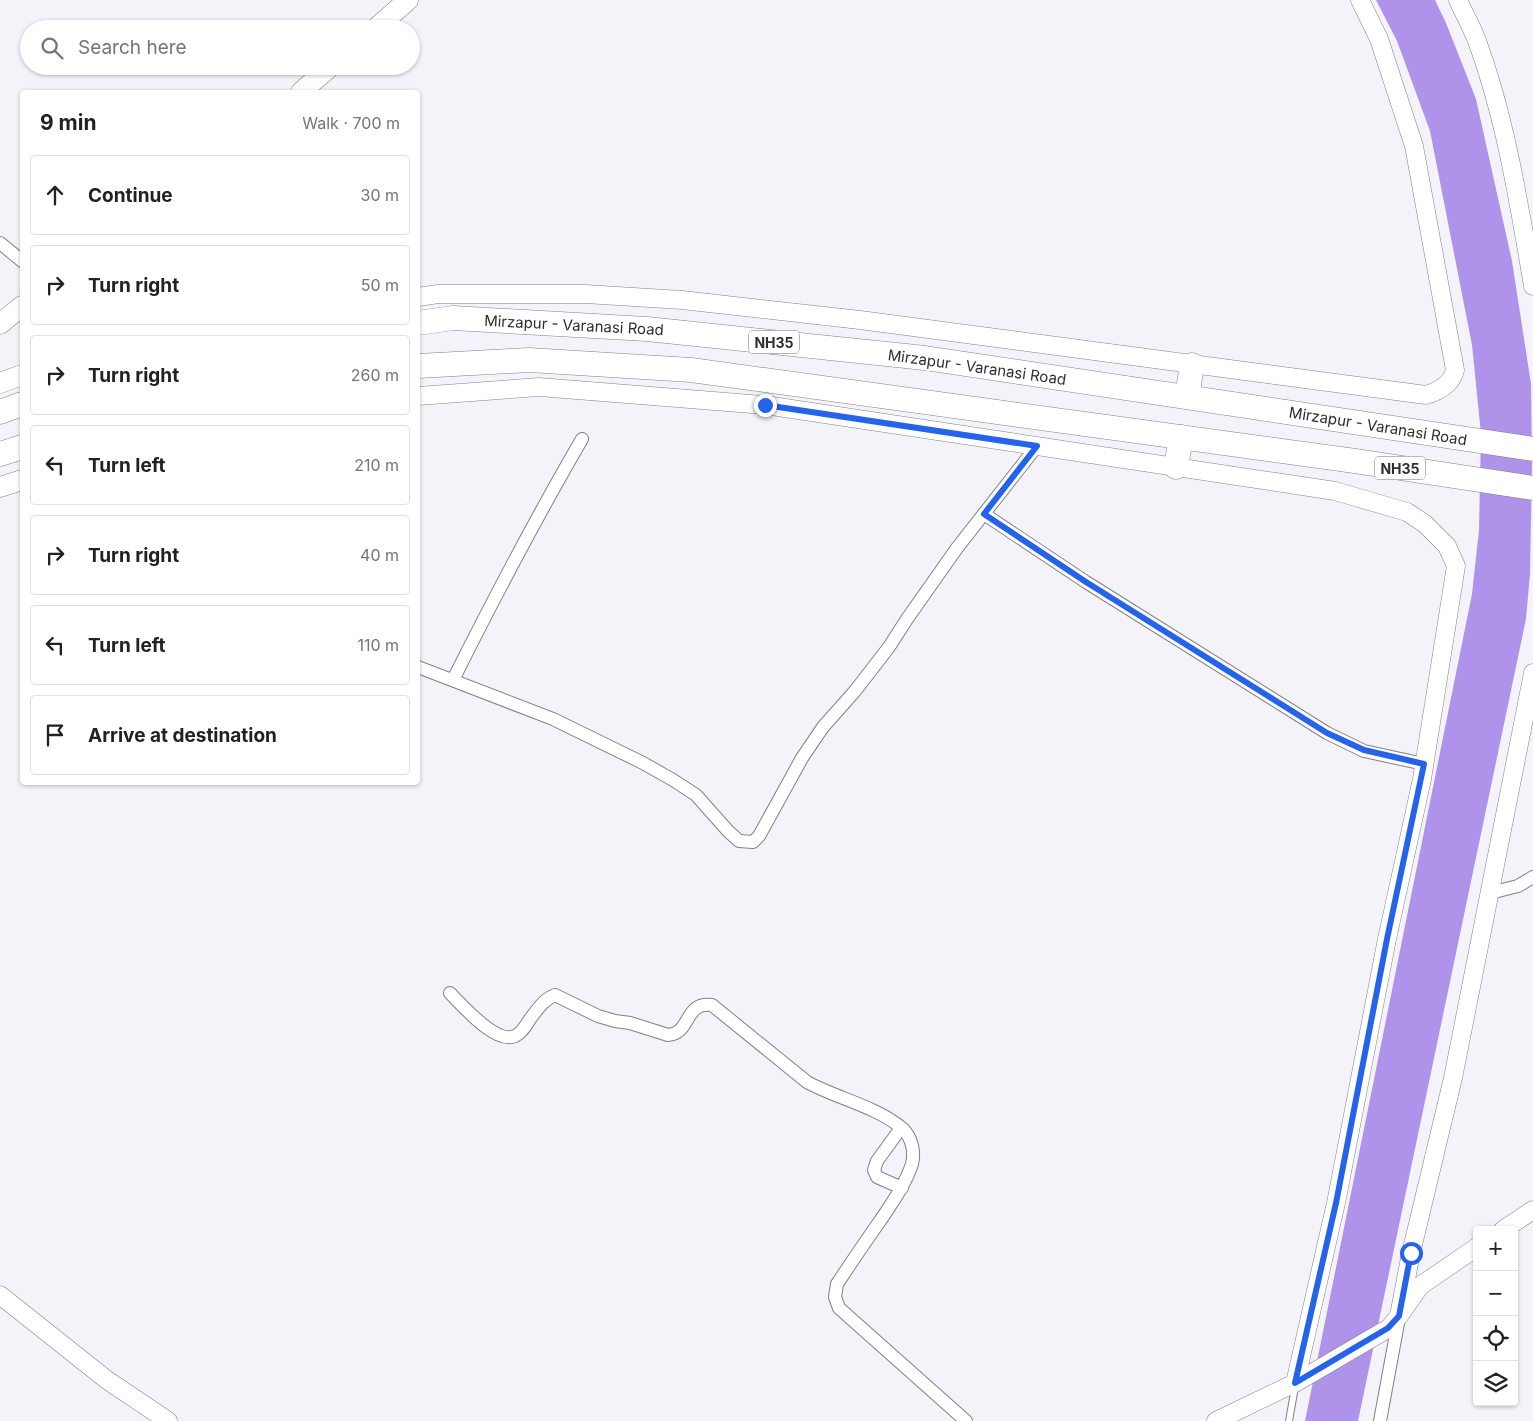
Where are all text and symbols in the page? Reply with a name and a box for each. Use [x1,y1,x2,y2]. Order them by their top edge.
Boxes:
search box [20,20,420,75]
icon: search [38,34,66,62]
text: Search here [78,36,187,59]
text: 9 min [40,110,97,135]
text: Walk · 700 m [302,113,400,133]
icon: ahead [41,181,69,209]
text: Continue [88,184,173,207]
text: 30 m [361,185,399,205]
icon: right [41,271,69,299]
text: Turn right [88,274,179,297]
text: 50 m [361,275,399,295]
street label: Mirzapur - Varanasi Road [484,311,664,339]
road number: NH35 [749,331,799,354]
street label: Mirzapur - Varanasi Road [887,345,1067,389]
icon: right [41,361,69,389]
text: Turn right [88,364,179,387]
text: 260 m [351,365,399,385]
route end [754,394,777,417]
street label: Mirzapur - Varanasi Road [1288,403,1468,449]
icon: left [41,451,69,479]
text: Turn left [88,454,166,477]
text: 210 m [354,455,399,475]
road number: NH35 [1375,456,1425,479]
icon: right [41,541,69,569]
text: Turn right [88,544,179,567]
text: 40 m [360,545,399,565]
icon: left [41,631,69,659]
text: Turn left [88,634,166,657]
text: 110 m [357,635,399,655]
icon: arrive [41,721,69,749]
text: Arrive at destination [88,724,277,747]
map controls [1473,1226,1518,1406]
button: + [1473,1226,1518,1271]
route start [1400,1242,1423,1265]
button: − [1473,1271,1518,1316]
button: locate [1473,1316,1518,1361]
button: layers [1473,1361,1518,1406]

